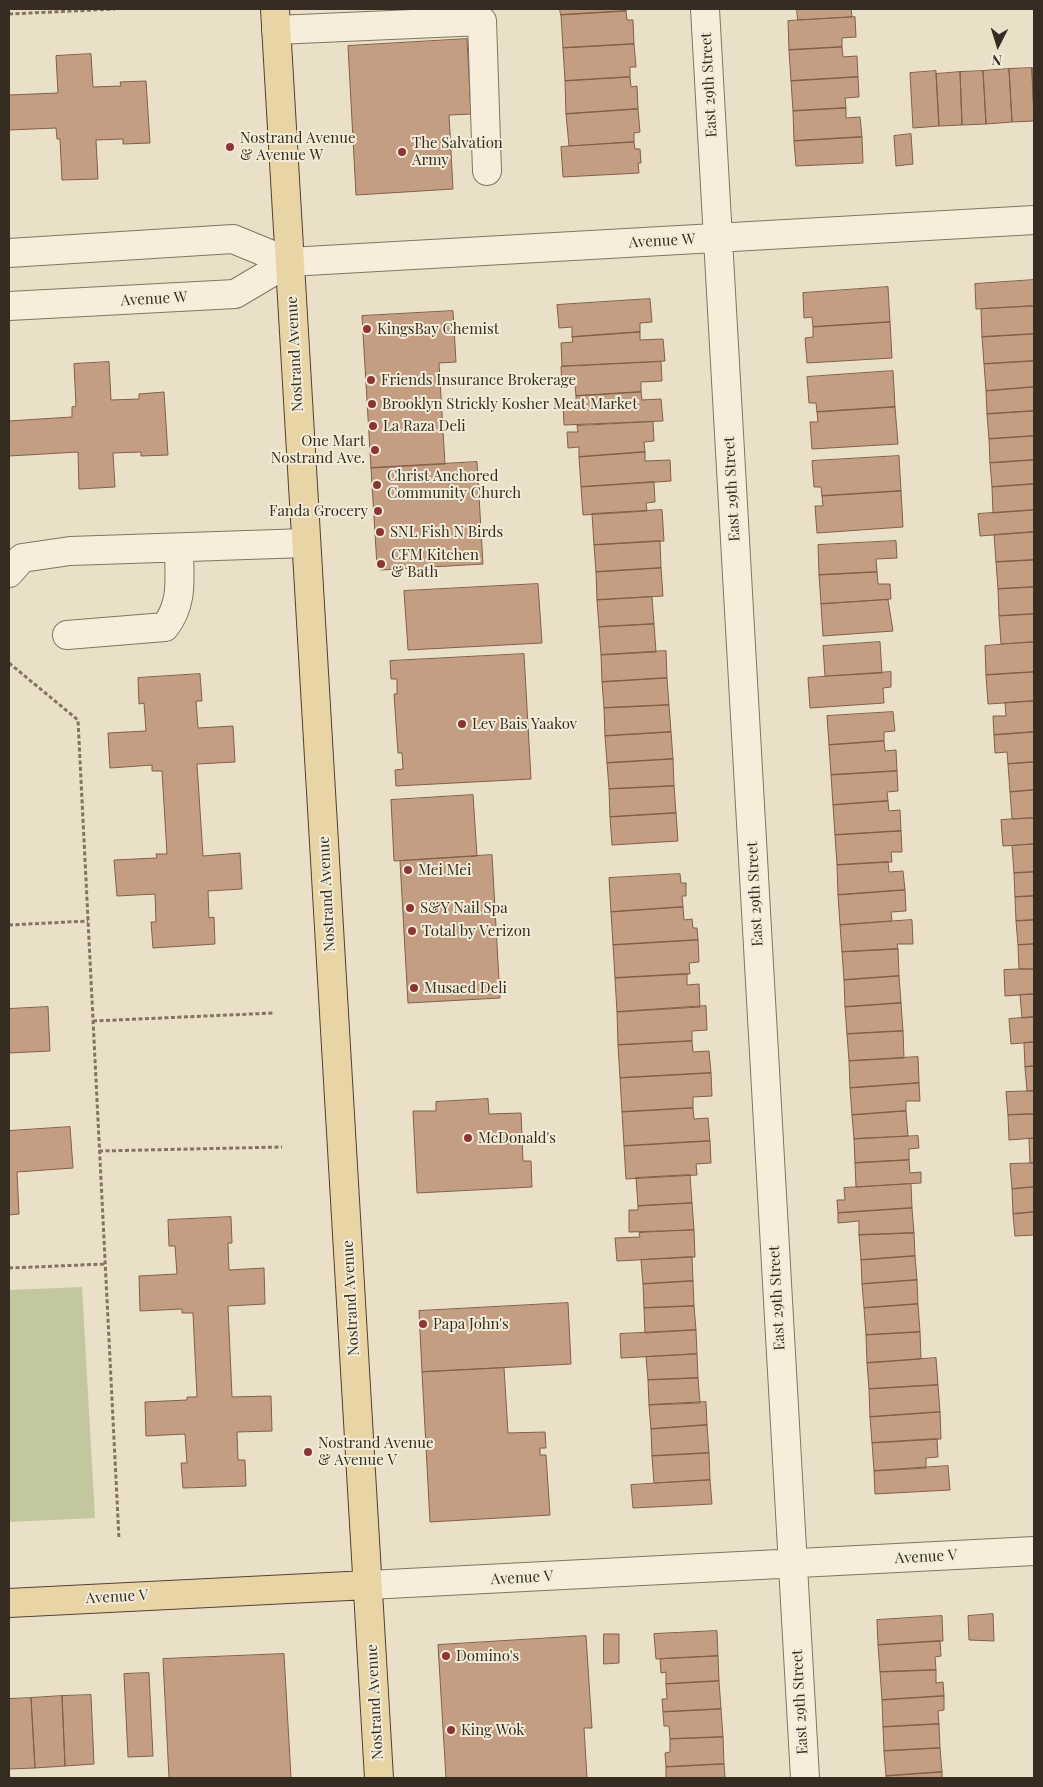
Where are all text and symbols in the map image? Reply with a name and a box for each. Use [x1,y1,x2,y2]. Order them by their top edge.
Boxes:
north arrow [973,20,1023,70]
street label: East 29th Street [697,32,721,138]
text: N [991,51,1003,70]
place label: Nostrand Avenue & Avenue W [240,129,356,164]
place label: The Salvation Army [412,134,503,169]
marker: Nostrand Avenue & Avenue W [224,141,236,153]
marker: The Salvation Army [396,146,408,158]
street label: Avenue W [628,230,696,252]
street label: Avenue W [120,288,188,310]
street label: Nostrand Avenue [283,296,307,412]
place label: KingsBay Chemist [377,320,499,338]
marker: KingsBay Chemist [361,323,373,335]
place label: Friends Insurance Brokerage [381,371,576,389]
marker: Friends Insurance Brokerage [365,374,377,386]
place label: Brooklyn Strickly Kosher Meat Market [382,395,637,413]
marker: Brooklyn Strickly Kosher Meat Market [366,398,378,410]
place label: La Raza Deli [383,417,466,435]
marker: La Raza Deli [367,420,379,432]
place label: One Mart Nostrand Ave. [271,432,365,467]
street label: East 29th Street [720,436,744,542]
marker: One Mart Nostrand Ave. [369,444,381,456]
place label: Christ Anchored Community Church [387,467,521,502]
marker: Christ Anchored Community Church [371,479,383,491]
place label: Fanda Grocery [269,502,368,520]
marker: Fanda Grocery [372,505,384,517]
place label: SNL Fish N Birds [390,523,503,541]
marker: SNL Fish N Birds [374,526,386,538]
place label: CFM Kitchen & Bath [391,546,479,581]
marker: CFM Kitchen & Bath [375,558,387,570]
place label: Lev Bais Yaakov [472,715,577,733]
marker: Lev Bais Yaakov [456,718,468,730]
street label: Nostrand Avenue [315,836,339,952]
street label: East 29th Street [743,841,767,947]
place label: Mei Mei [418,861,471,879]
marker: Mei Mei [402,864,414,876]
place label: S&Y Nail Spa [420,899,508,917]
marker: S&Y Nail Spa [404,902,416,914]
place label: Total by Verizon [422,922,531,940]
marker: Total by Verizon [406,925,418,937]
place label: Musaed Deli [424,979,507,997]
marker: Musaed Deli [408,982,420,994]
place label: McDonald's [478,1129,556,1147]
marker: McDonald's [462,1132,474,1144]
street label: Nostrand Avenue [339,1240,363,1356]
street label: East 29th Street [765,1245,789,1351]
place label: Papa John's [433,1315,509,1333]
marker: Papa John's [417,1318,429,1330]
place label: Nostrand Avenue & Avenue V [318,1434,434,1469]
marker: Nostrand Avenue & Avenue V [302,1446,314,1458]
street label: Avenue V [894,1546,958,1568]
street label: Avenue V [490,1567,554,1589]
street label: Avenue V [85,1586,149,1608]
street label: Nostrand Avenue [363,1644,387,1760]
place label: Domino's [456,1647,519,1665]
street label: East 29th Street [788,1649,812,1755]
marker: Domino's [440,1650,452,1662]
place label: King Wok [461,1721,525,1739]
marker: King Wok [445,1724,457,1736]

